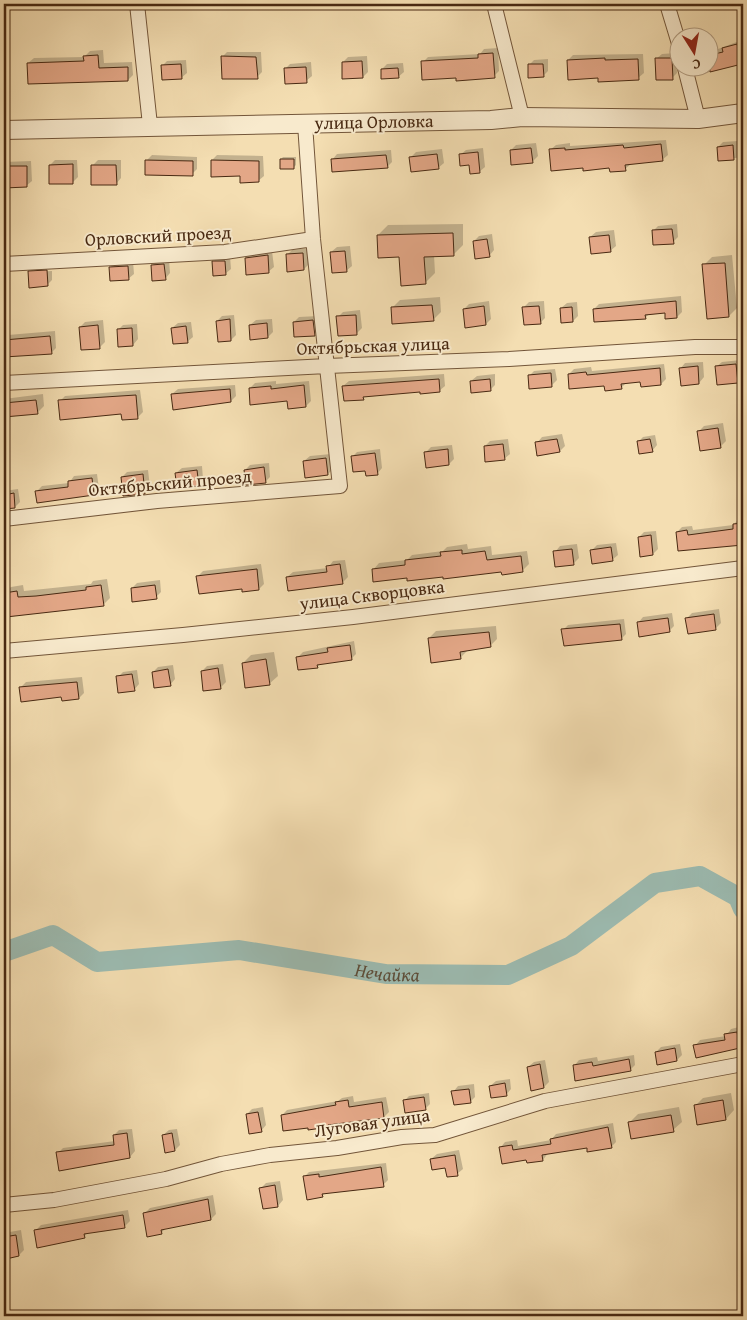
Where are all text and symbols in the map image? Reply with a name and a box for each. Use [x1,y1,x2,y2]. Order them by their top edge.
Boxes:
north arrow [670,28,720,78]
text: С [691,54,702,75]
street label: улица Орловка [313,107,434,136]
street label: Орловский проезд [84,218,232,253]
street label: Октябрьская улица [296,329,450,362]
street label: Октябрьский проезд [87,462,253,503]
street label: улица Скворцовка [297,572,446,617]
water label: Нечайка [353,955,420,988]
street label: Луговая улица [312,1101,432,1144]

